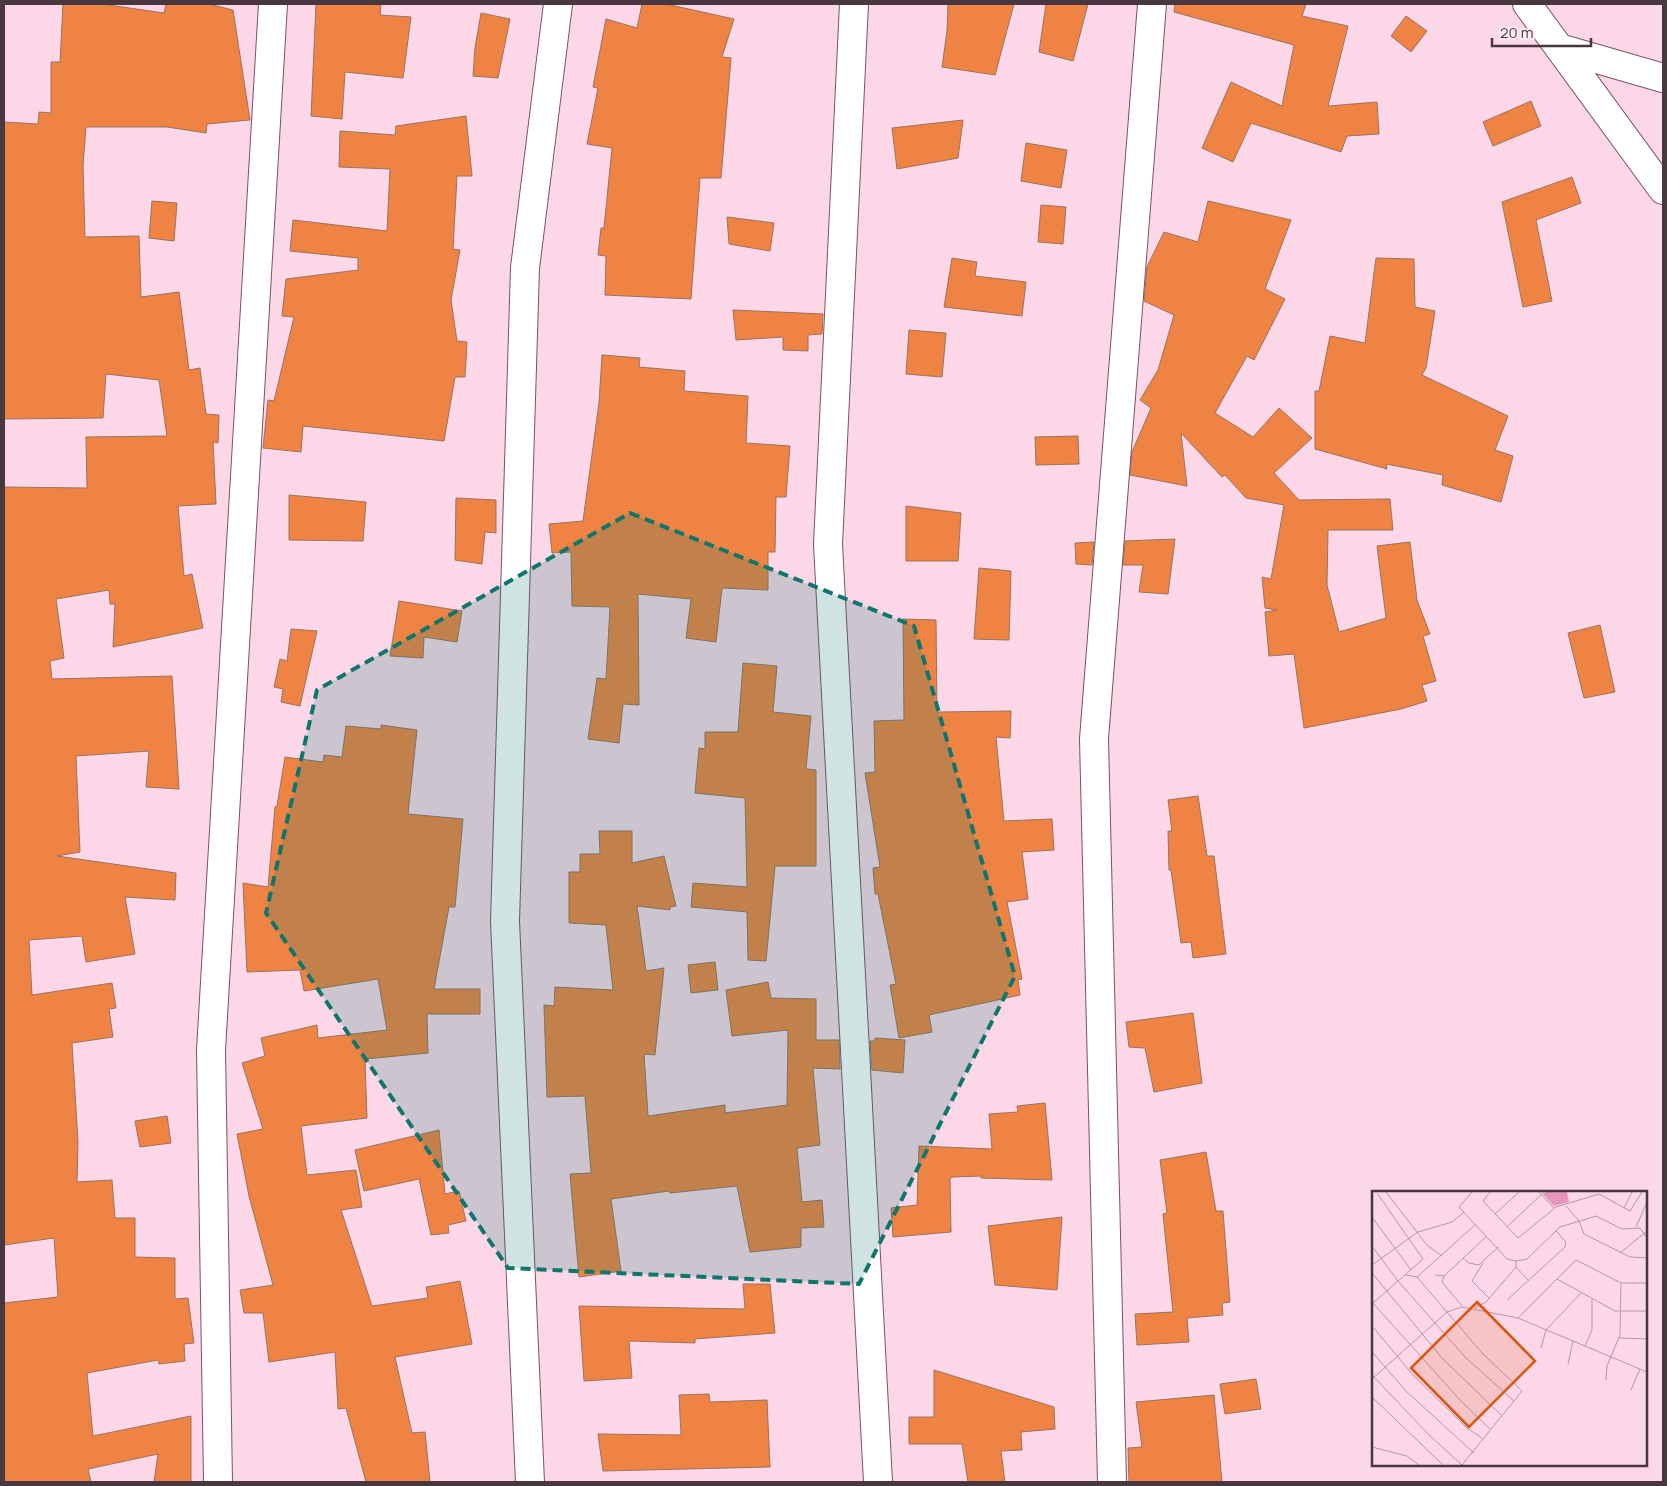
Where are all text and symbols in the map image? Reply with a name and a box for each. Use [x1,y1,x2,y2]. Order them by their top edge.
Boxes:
scale bar [1492,15,1591,47]
text: 20 m [1500,22,1533,43]
inset map [1372,1191,1647,1466]

